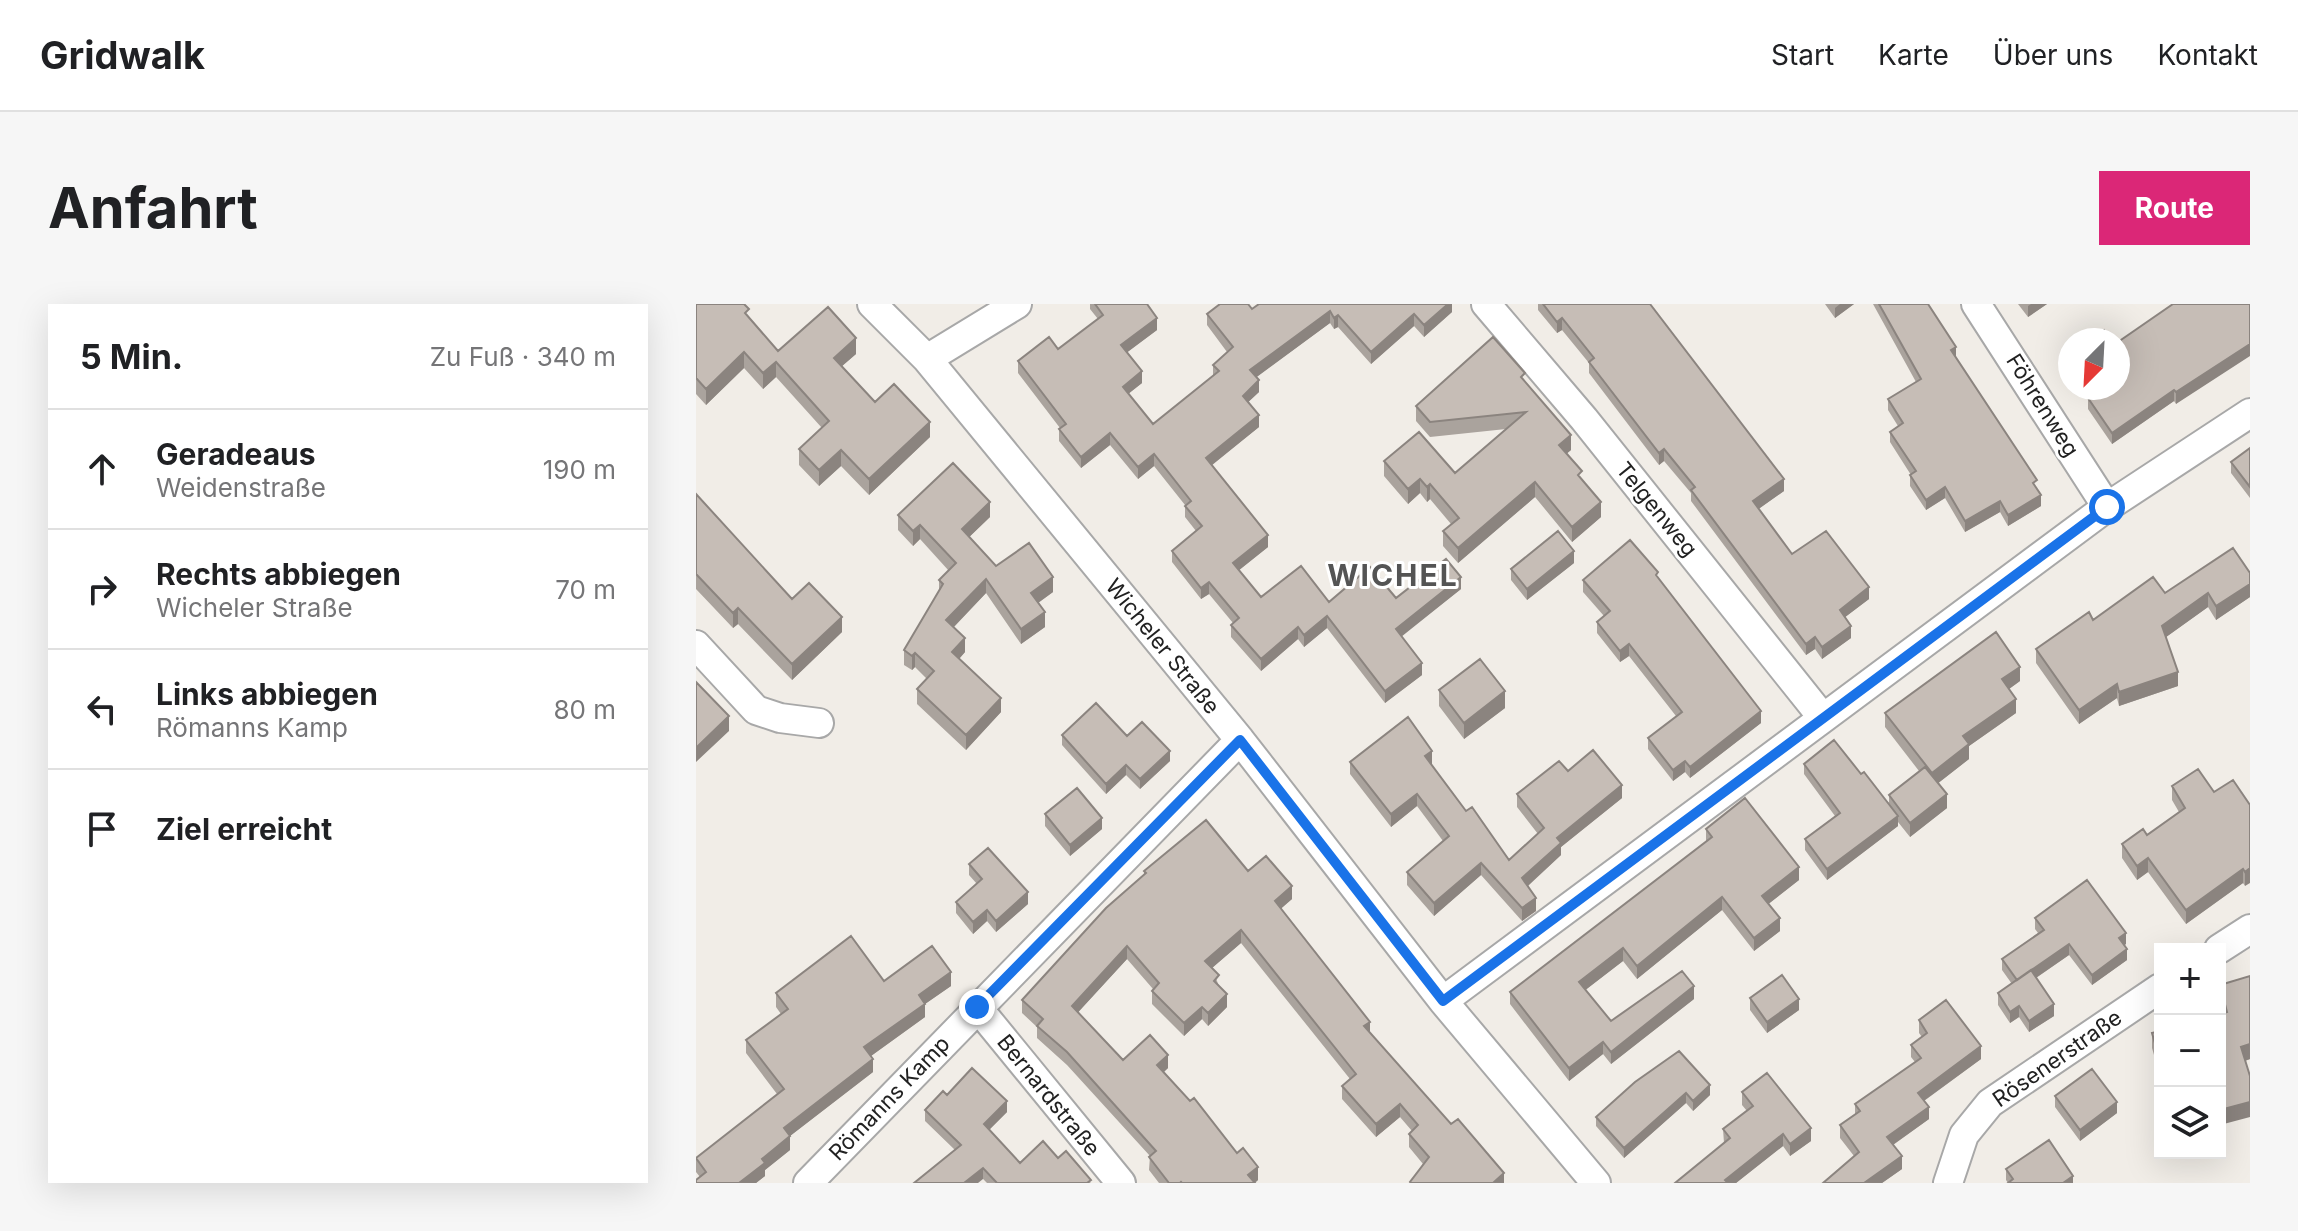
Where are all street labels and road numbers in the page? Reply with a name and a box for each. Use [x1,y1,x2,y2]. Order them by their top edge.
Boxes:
street label: Föhrenweg [2001,349,2085,461]
street label: Telgenweg [1611,457,1703,561]
street label: Wicheler Straße [1101,573,1225,719]
street label: Rösenerstraße [1988,1004,2126,1112]
street label: Bernardstraße [992,1029,1106,1161]
street label: Römanns Kamp [823,1031,955,1165]

